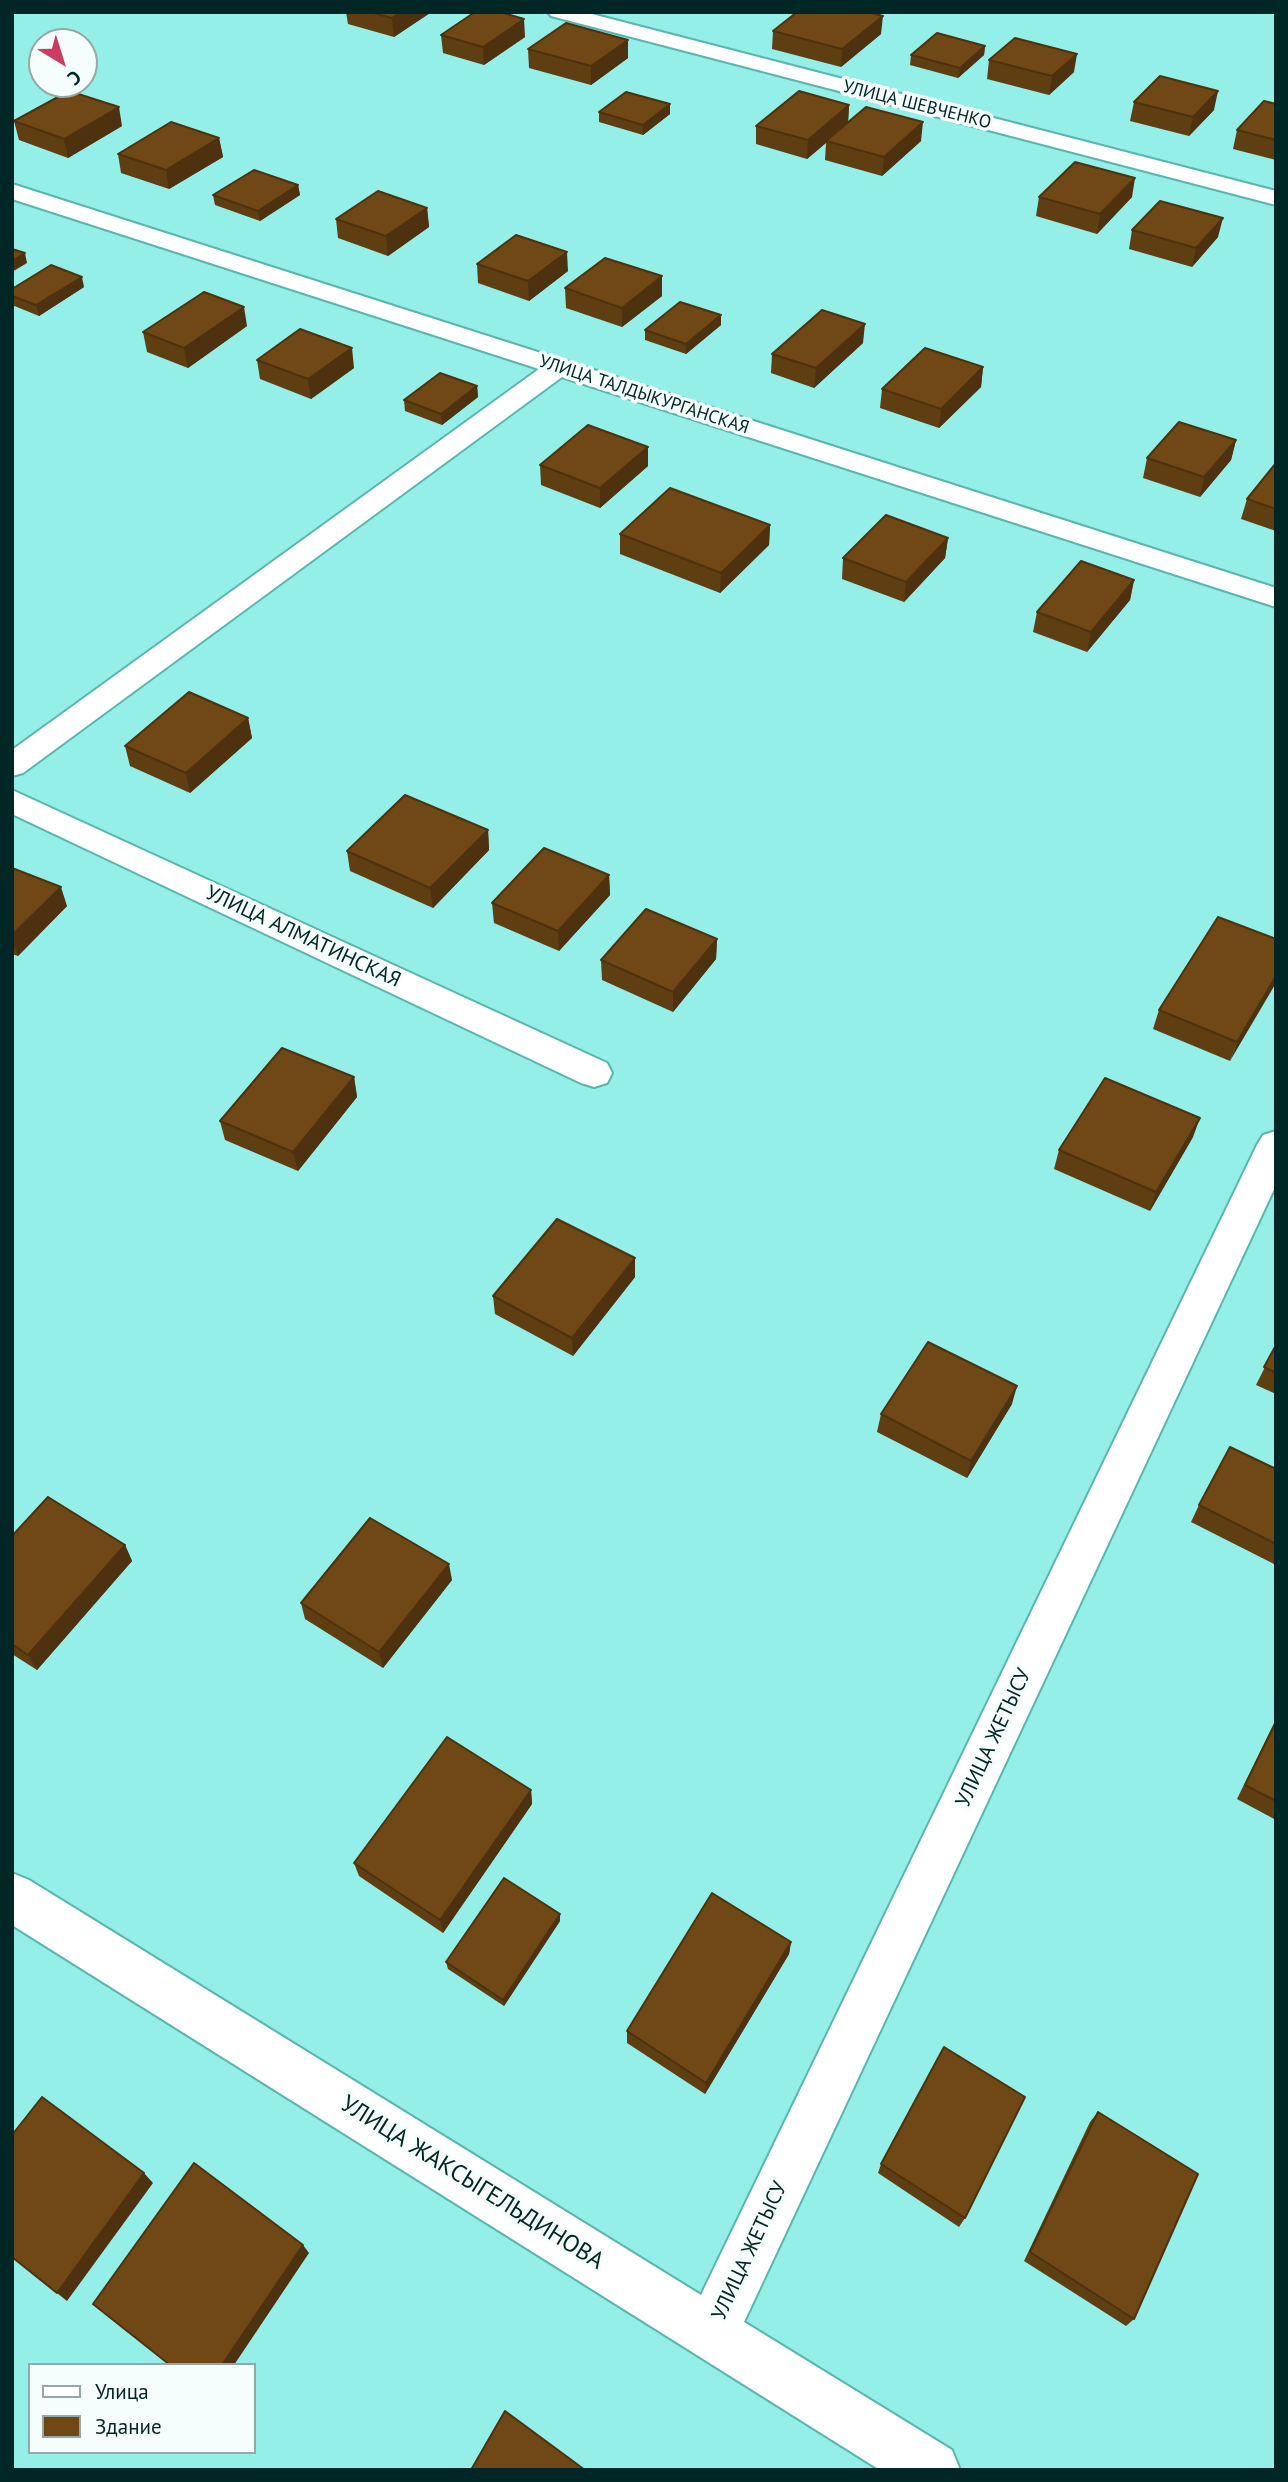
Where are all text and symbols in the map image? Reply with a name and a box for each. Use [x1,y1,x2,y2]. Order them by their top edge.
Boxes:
north arrow [28,28,98,98]
text: С [63,65,86,91]
street label: УЛИЦА ШЕВЧЕНКО [841,76,993,134]
street label: УЛИЦА ТАЛДЫКУРГАНСКАЯ [536,351,752,439]
street label: УЛИЦА АЛМАТИНСКАЯ [201,881,405,993]
street label: УЛИЦА ЖЕТЫСУ [951,1665,1037,1811]
street label: УЛИЦА ЖАКСЫГЕЛЬДИНОВА [335,2090,609,2276]
street label: УЛИЦА ЖЕТЫСУ [707,2178,793,2324]
legend [28,2363,256,2454]
text: Улица [95,2378,149,2405]
text: Здание [95,2413,162,2440]

